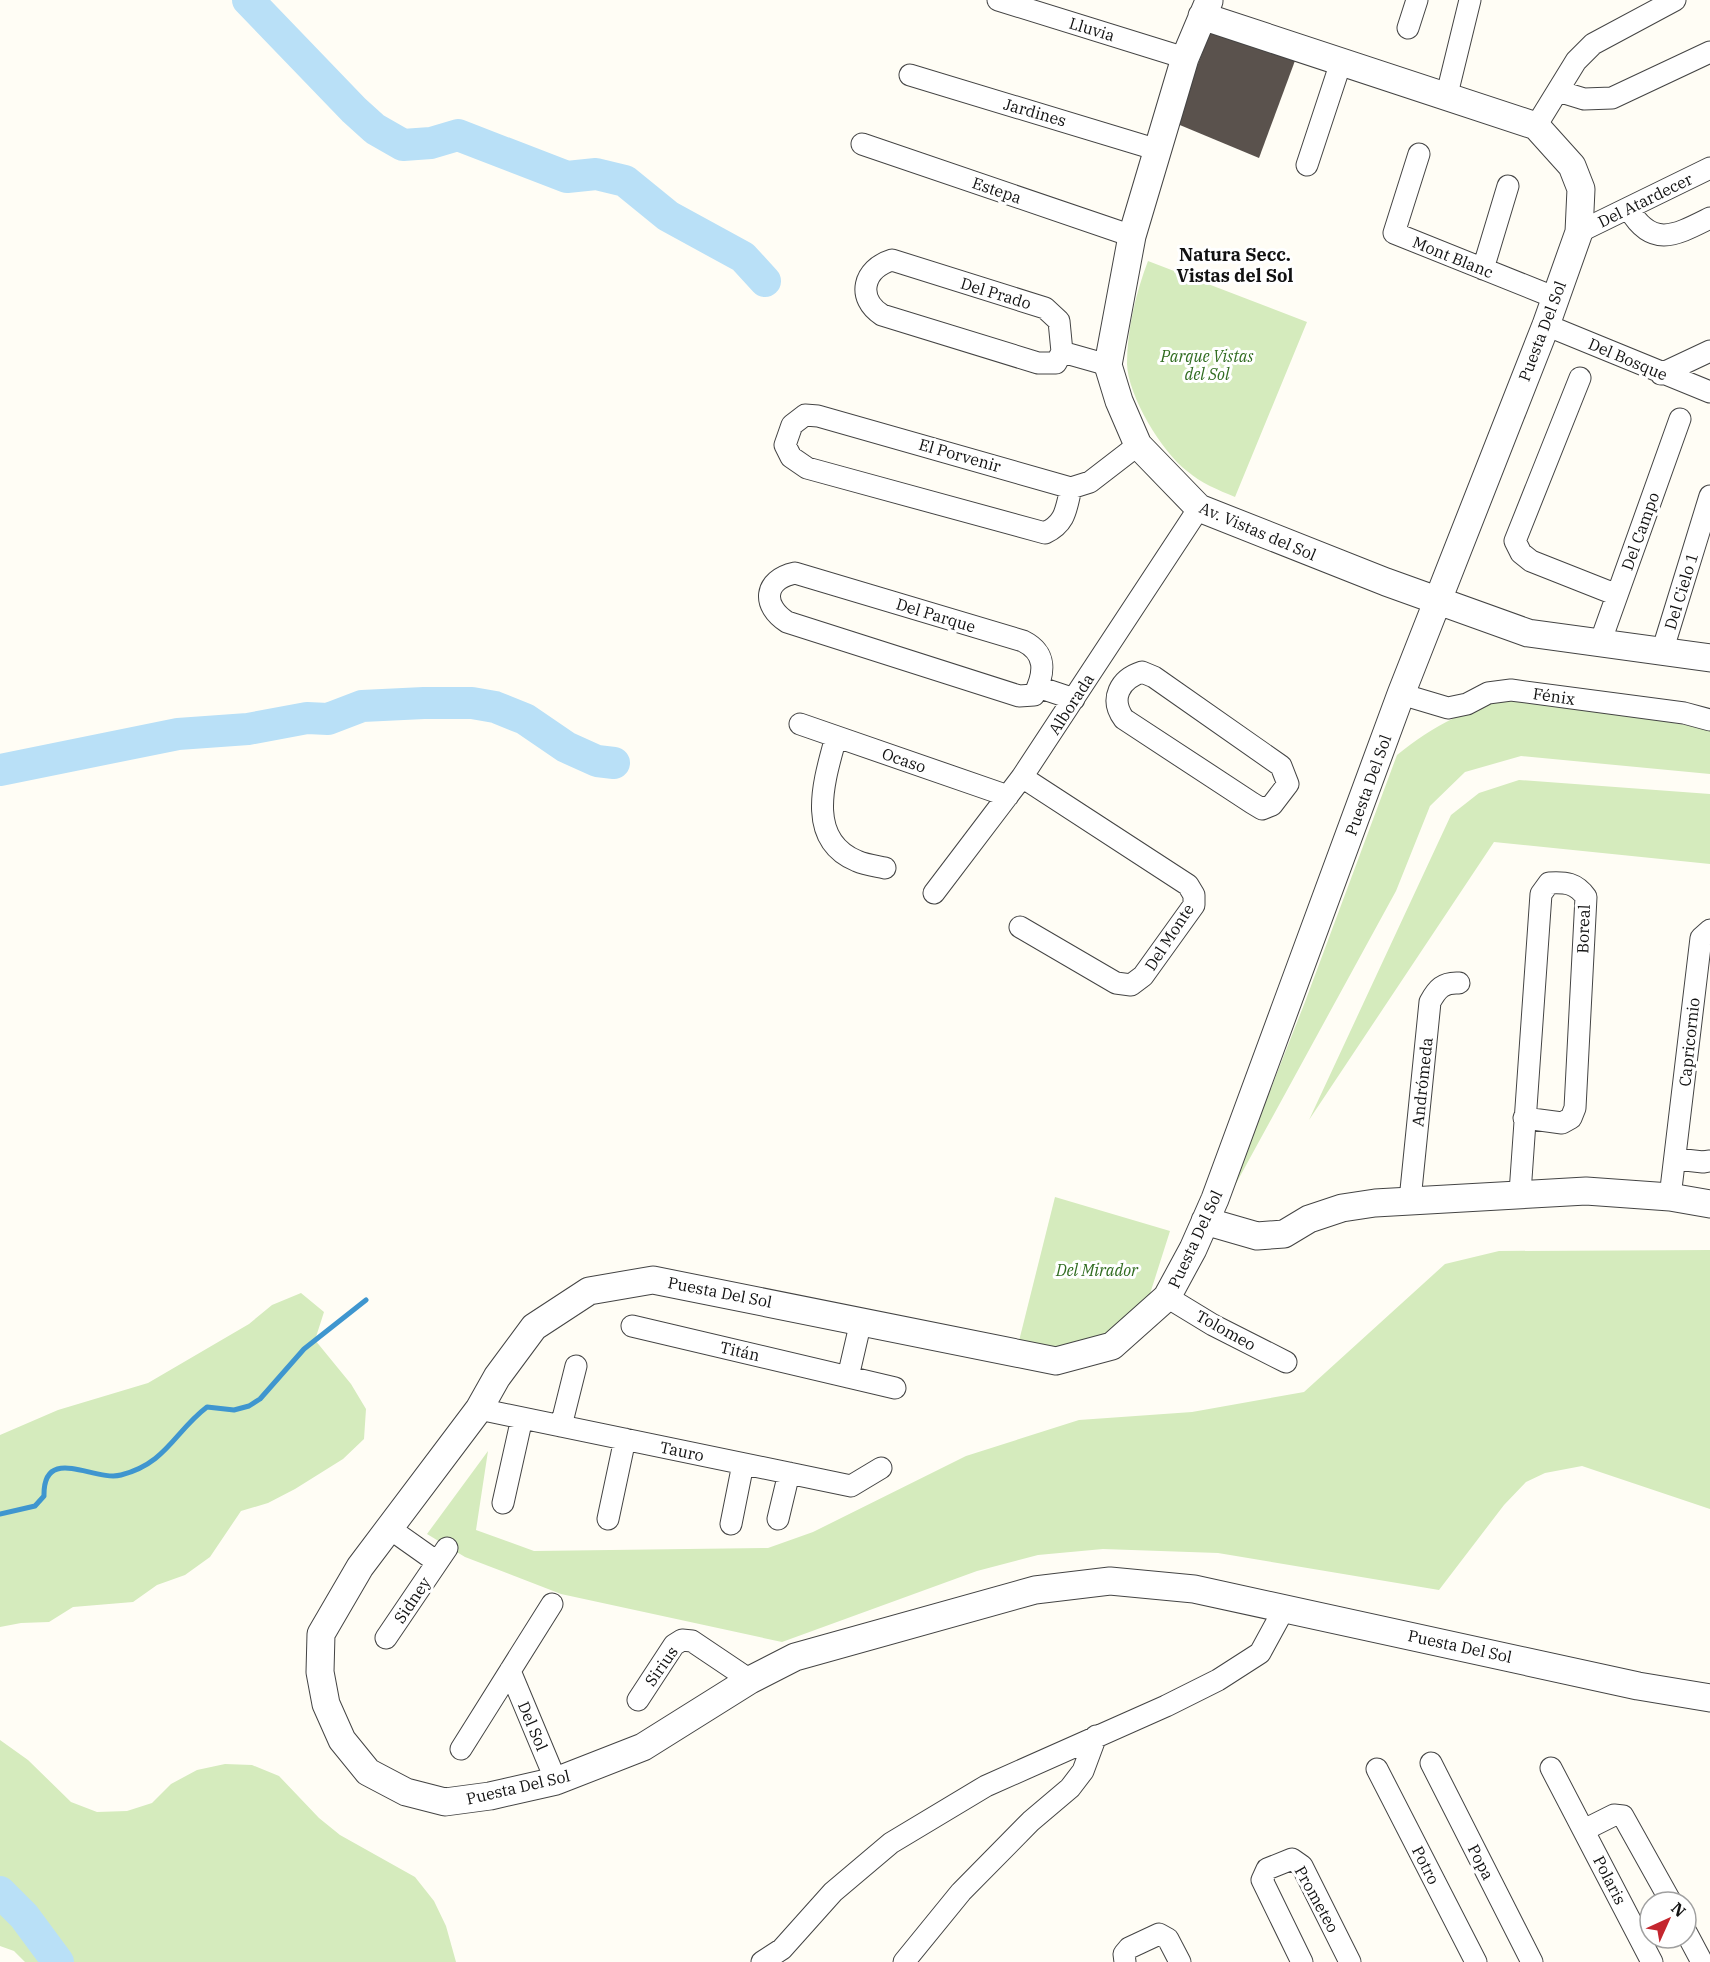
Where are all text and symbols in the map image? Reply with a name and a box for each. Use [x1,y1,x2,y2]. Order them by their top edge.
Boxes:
street label: Lluvia [1067,13,1117,45]
street label: Jardines [1001,94,1069,130]
street label: Del Atardecer [1594,169,1696,231]
street label: Estepa [970,172,1025,208]
street label: Mont Blanc [1410,232,1496,282]
district label: Natura Secc. Vistas del Sol [1177,243,1294,287]
street label: Del Prado [958,273,1034,313]
street label: Puesta Del Sol [1514,278,1570,384]
street label: Del Bosque [1585,333,1671,385]
park label: Parque Vistas del Sol [1160,346,1253,384]
street label: El Porvenir [917,434,1003,476]
street label: Del Campo [1617,489,1663,573]
street label: Av. Vistas del Sol [1196,497,1320,565]
street label: Del Cielo 1 [1660,550,1702,632]
street label: Del Parque [894,593,978,637]
street label: Alborada [1044,670,1098,738]
street label: Fénix [1532,683,1576,709]
street label: Puesta Del Sol [1340,732,1396,838]
street label: Ocaso [879,743,929,777]
street label: Del Monte [1140,900,1198,974]
street label: Boreal [1572,904,1594,954]
street label: Capricornio [1674,996,1704,1088]
street label: Andrómeda [1407,1036,1437,1128]
street label: Puesta Del Sol [1164,1187,1227,1291]
park label: Del Mirador [1055,1260,1139,1280]
street label: Puesta Del Sol [666,1272,774,1312]
street label: Tolomeo [1193,1305,1259,1355]
street label: Titán [718,1337,762,1365]
street label: Tauro [658,1437,706,1465]
street label: Sidney [389,1573,435,1627]
street label: Puesta Del Sol [1406,1625,1514,1667]
street label: Sirius [640,1642,682,1690]
street label: Del Sol [514,1698,552,1754]
street label: Puesta Del Sol [464,1765,572,1809]
street label: Popa [1464,1841,1499,1883]
street label: Potro [1408,1842,1444,1888]
street label: Polaris [1589,1852,1631,1908]
street label: Prometeo [1291,1862,1343,1936]
north arrow [1638,1890,1698,1950]
text: N [1667,1898,1690,1921]

